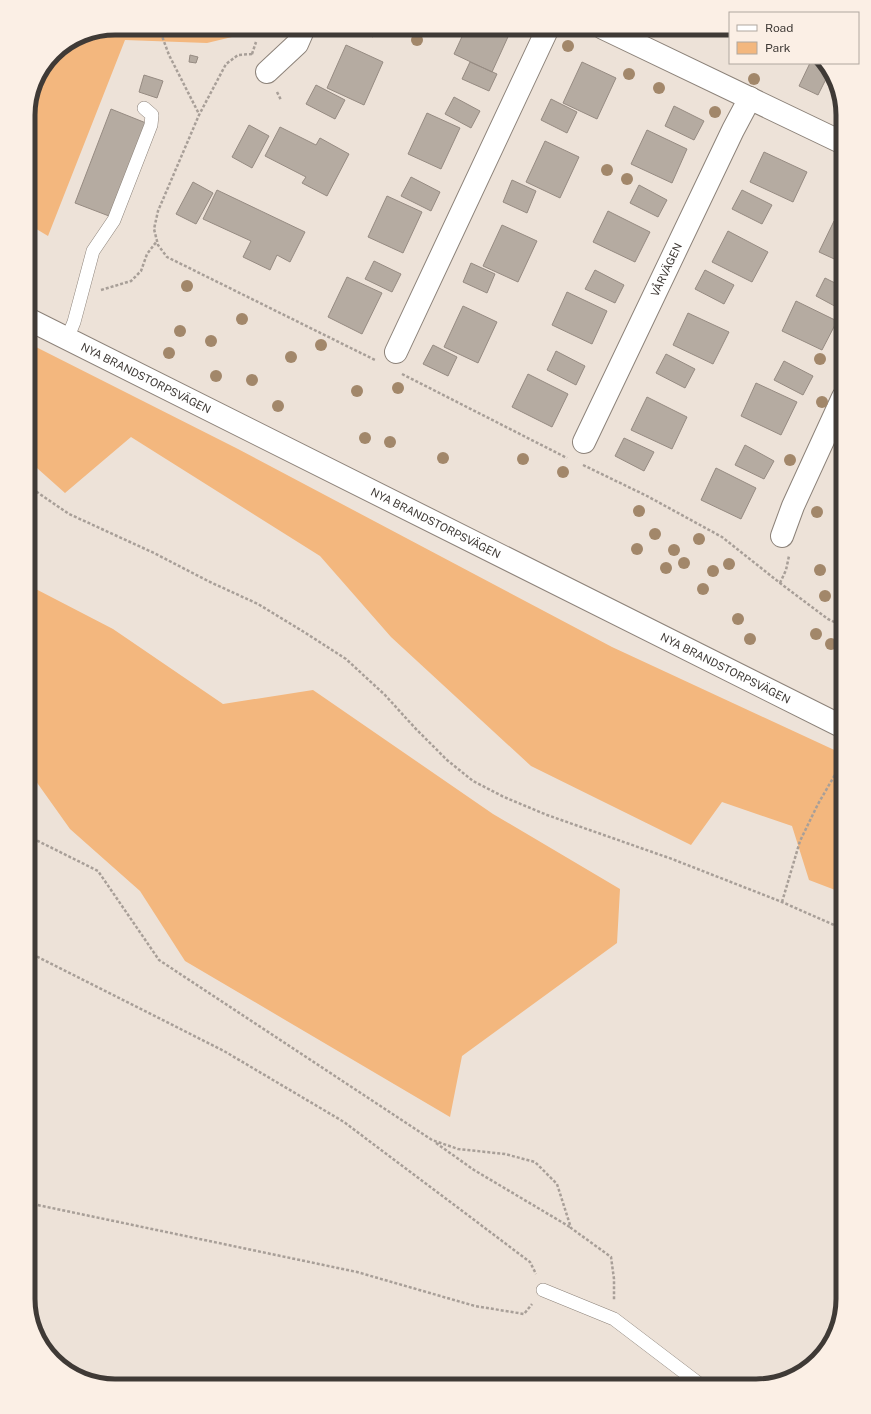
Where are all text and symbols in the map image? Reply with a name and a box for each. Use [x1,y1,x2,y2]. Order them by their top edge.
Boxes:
legend [729,12,859,64]
text: Road [765,21,793,35]
text: Park [765,41,791,55]
street label: VÅRVÄGEN [648,241,684,298]
street label: NYA BRANDSTORPSVÄGEN [79,341,213,416]
street label: NYA BRANDSTORPSVÄGEN [369,486,503,561]
street label: NYA BRANDSTORPSVÄGEN [659,631,792,706]

